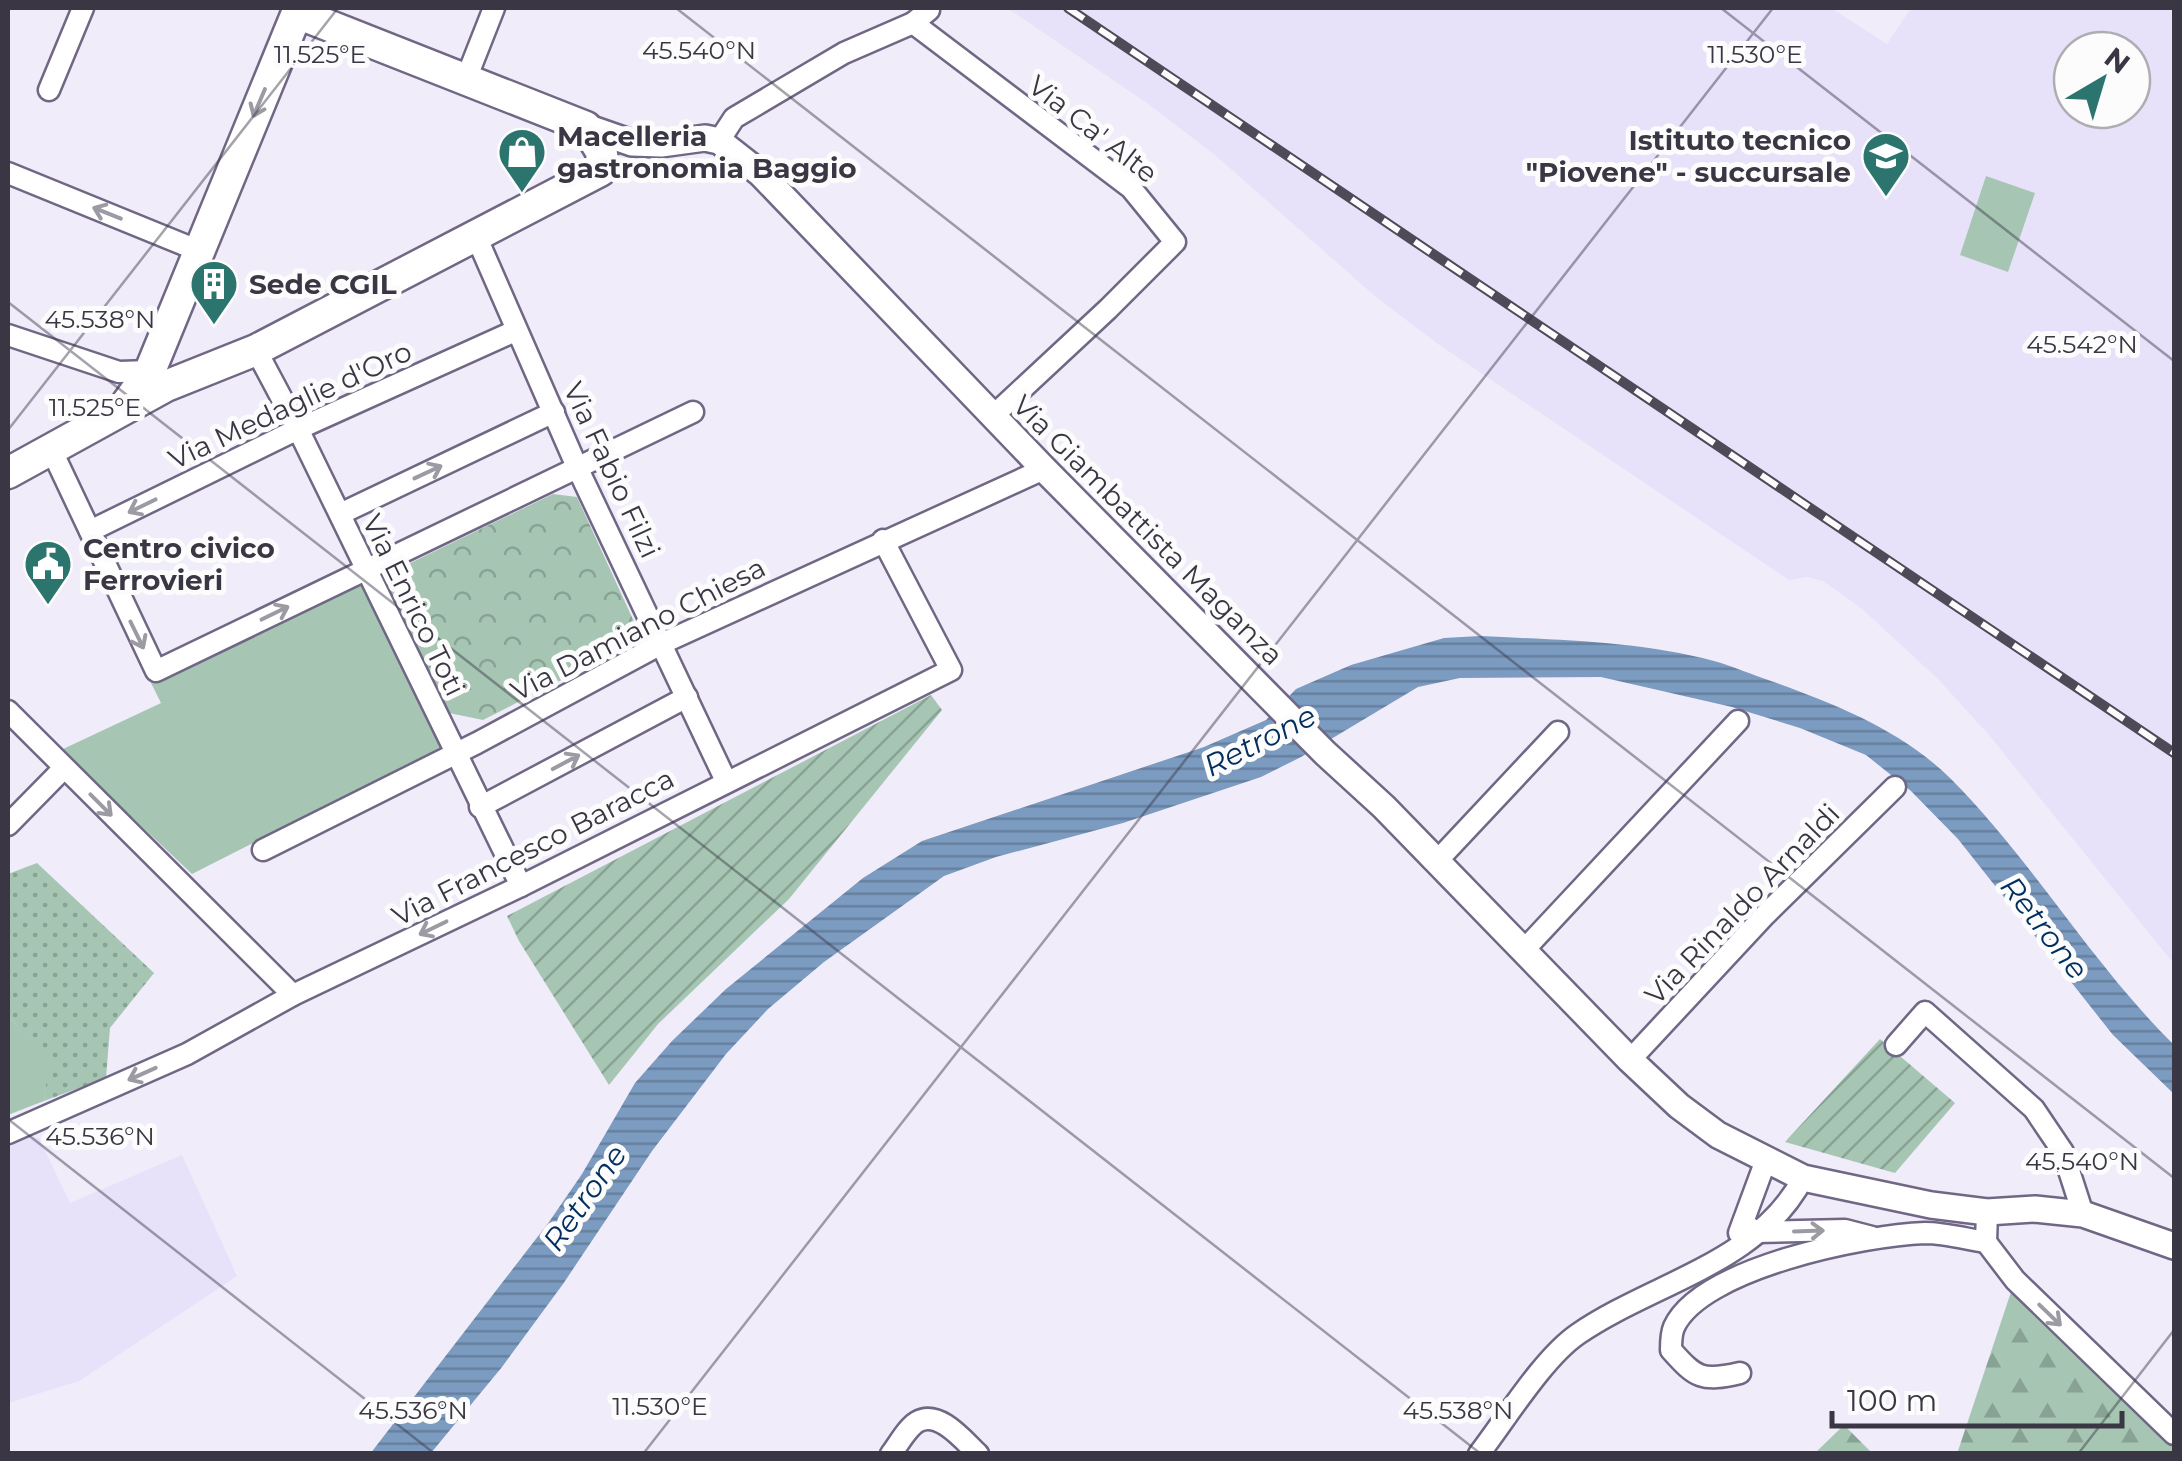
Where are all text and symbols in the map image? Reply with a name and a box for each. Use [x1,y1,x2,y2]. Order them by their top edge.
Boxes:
north arrow [2052,30,2152,130]
text: 45.540°N [642,35,756,65]
text: 11.525°E [274,39,366,69]
text: 11.530°E [1707,39,1803,69]
text: N [2098,40,2137,81]
street label: Via Ca' Alte [1022,68,1164,190]
one-way arrow [249,87,267,118]
place label: Macelleria gastronomia Baggio [557,119,857,185]
place label: Istituto tecnico "Piovene" - succursale [1526,123,1851,189]
shop icon: Macelleria gastronomia Baggio [496,126,548,194]
school or university icon: Istituto tecnico "Piovene" - succursale [1860,130,1912,198]
one-way arrow [92,203,123,221]
building icon: Sede CGIL [188,258,240,326]
place label: Sede CGIL [249,267,397,301]
text: 45.538°N [45,304,155,334]
text: 45.542°N [2026,329,2138,359]
street label: Via Medaglie d'Oro [163,334,417,476]
street label: Via Fabio Filzi [556,377,668,563]
street label: Via Giambattista Maganza [1006,388,1290,672]
text: 11.525°E [49,392,141,422]
one-way arrow [412,461,442,480]
one-way arrow [128,497,158,516]
street label: Via Enrico Toti [355,509,473,701]
place label: Centro civico Ferrovieri [83,531,275,597]
public building icon: Centro civico Ferrovieri [22,538,74,606]
street label: Via Damiano Chiesa [505,550,771,708]
one-way arrow [259,603,289,622]
one-way arrow [129,619,148,649]
water label: Retrone [1198,697,1322,784]
one-way arrow [551,751,580,771]
street label: Via Francesco Baracca [386,761,680,933]
one-way arrow [89,793,113,817]
street label: Via Rinaldo Arnaldi [1638,797,1846,1011]
water label: Retrone [1993,869,2096,987]
one-way arrow [418,920,448,939]
one-way arrow [127,1066,158,1084]
text: 45.536°N [45,1121,155,1151]
water label: Retrone [535,1138,634,1258]
text: 45.540°N [2025,1146,2139,1176]
one-way arrow [1792,1221,1824,1240]
one-way arrow [2038,1303,2062,1327]
scale bar [1832,1366,2122,1428]
text: 100 m [1847,1382,1937,1419]
text: 11.530°E [612,1391,708,1421]
text: 45.536°N [358,1395,468,1425]
text: 45.538°N [1403,1395,1513,1425]

